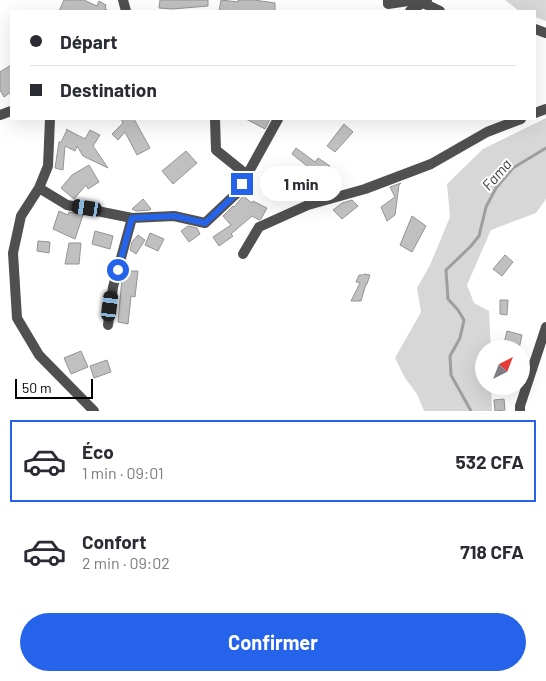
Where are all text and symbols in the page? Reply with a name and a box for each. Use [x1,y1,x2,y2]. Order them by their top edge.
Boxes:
text: Départ [60,30,118,53]
text: Destination [60,78,157,101]
water label: Fama [478,155,515,194]
callout: 1 min [260,166,342,202]
route end [231,173,253,195]
text: 1 min [283,174,319,193]
car [71,198,102,218]
route start [107,259,129,281]
car [100,290,119,322]
north arrow [475,340,530,395]
map controls [475,340,530,395]
scale bar [15,376,92,399]
text: 50 m [22,379,51,396]
icon: car [22,439,67,484]
text: Éco [82,440,114,463]
text: 532 CFA [456,450,524,473]
text: 1 min · 09:01 [82,463,164,482]
icon: car [22,529,67,574]
text: Confort [82,530,146,553]
text: 718 CFA [460,540,524,563]
text: 2 min · 09:02 [82,553,170,572]
button: Confirmer [20,613,526,671]

